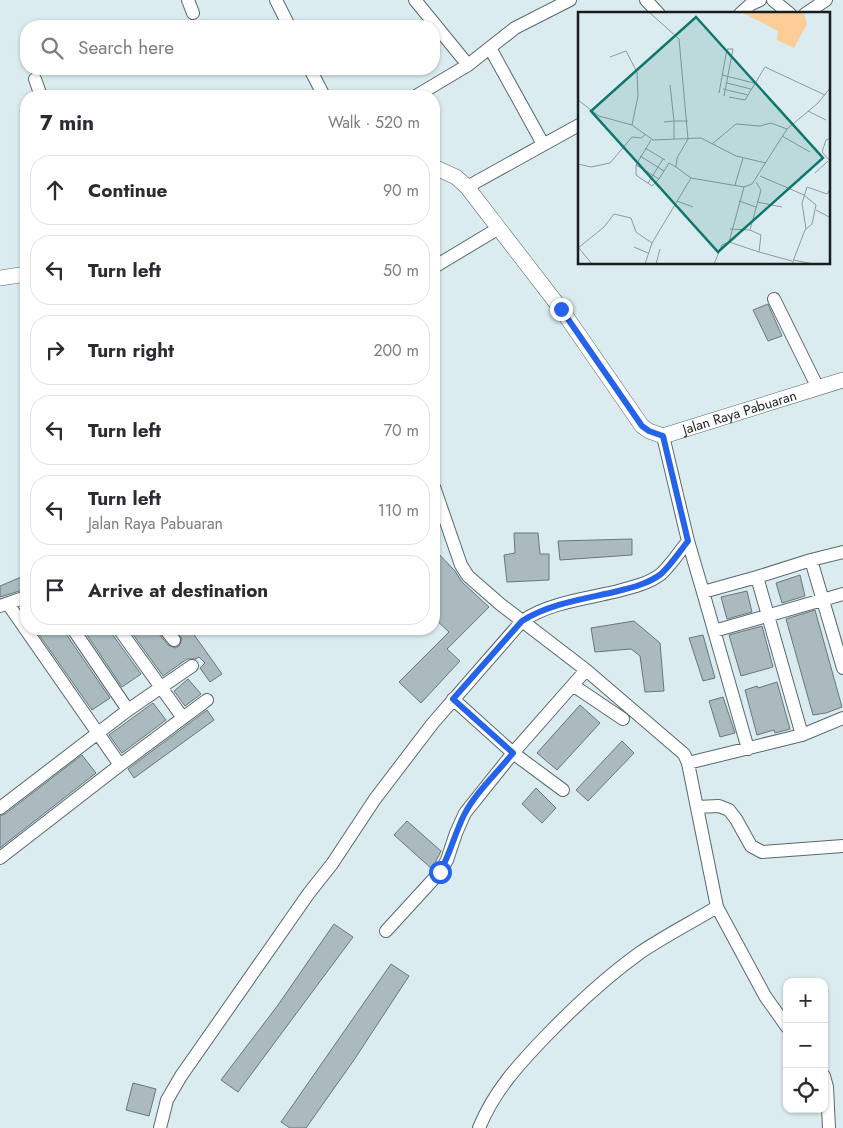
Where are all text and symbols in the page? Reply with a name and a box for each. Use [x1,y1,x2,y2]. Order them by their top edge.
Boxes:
inset map [578,12,830,265]
search box [20,20,440,75]
icon: search [38,34,66,62]
text: Search here [78,34,174,61]
text: 7 min [40,108,94,138]
text: Walk · 520 m [328,111,420,134]
icon: ahead [41,176,69,204]
text: Continue [88,177,167,204]
text: 90 m [383,179,419,202]
icon: left [41,256,69,284]
text: Turn left [88,257,161,284]
text: 50 m [383,259,419,282]
route end [550,298,573,321]
icon: right [41,336,69,364]
text: Turn right [88,337,174,364]
text: 200 m [373,339,419,362]
street label: Jalan Raya Pabuaran [678,385,799,440]
icon: left [41,416,69,444]
text: Turn left [88,417,161,444]
text: 70 m [384,419,419,442]
text: Turn left [88,485,161,512]
icon: left [41,496,69,524]
text: 110 m [378,499,419,522]
text: Jalan Raya Pabuaran [88,512,223,535]
icon: arrive [41,576,69,604]
text: Arrive at destination [88,577,268,604]
route start [429,861,452,884]
map controls [783,978,828,1113]
button: + [783,978,828,1023]
button: − [783,1023,828,1068]
button: locate [783,1068,828,1113]

